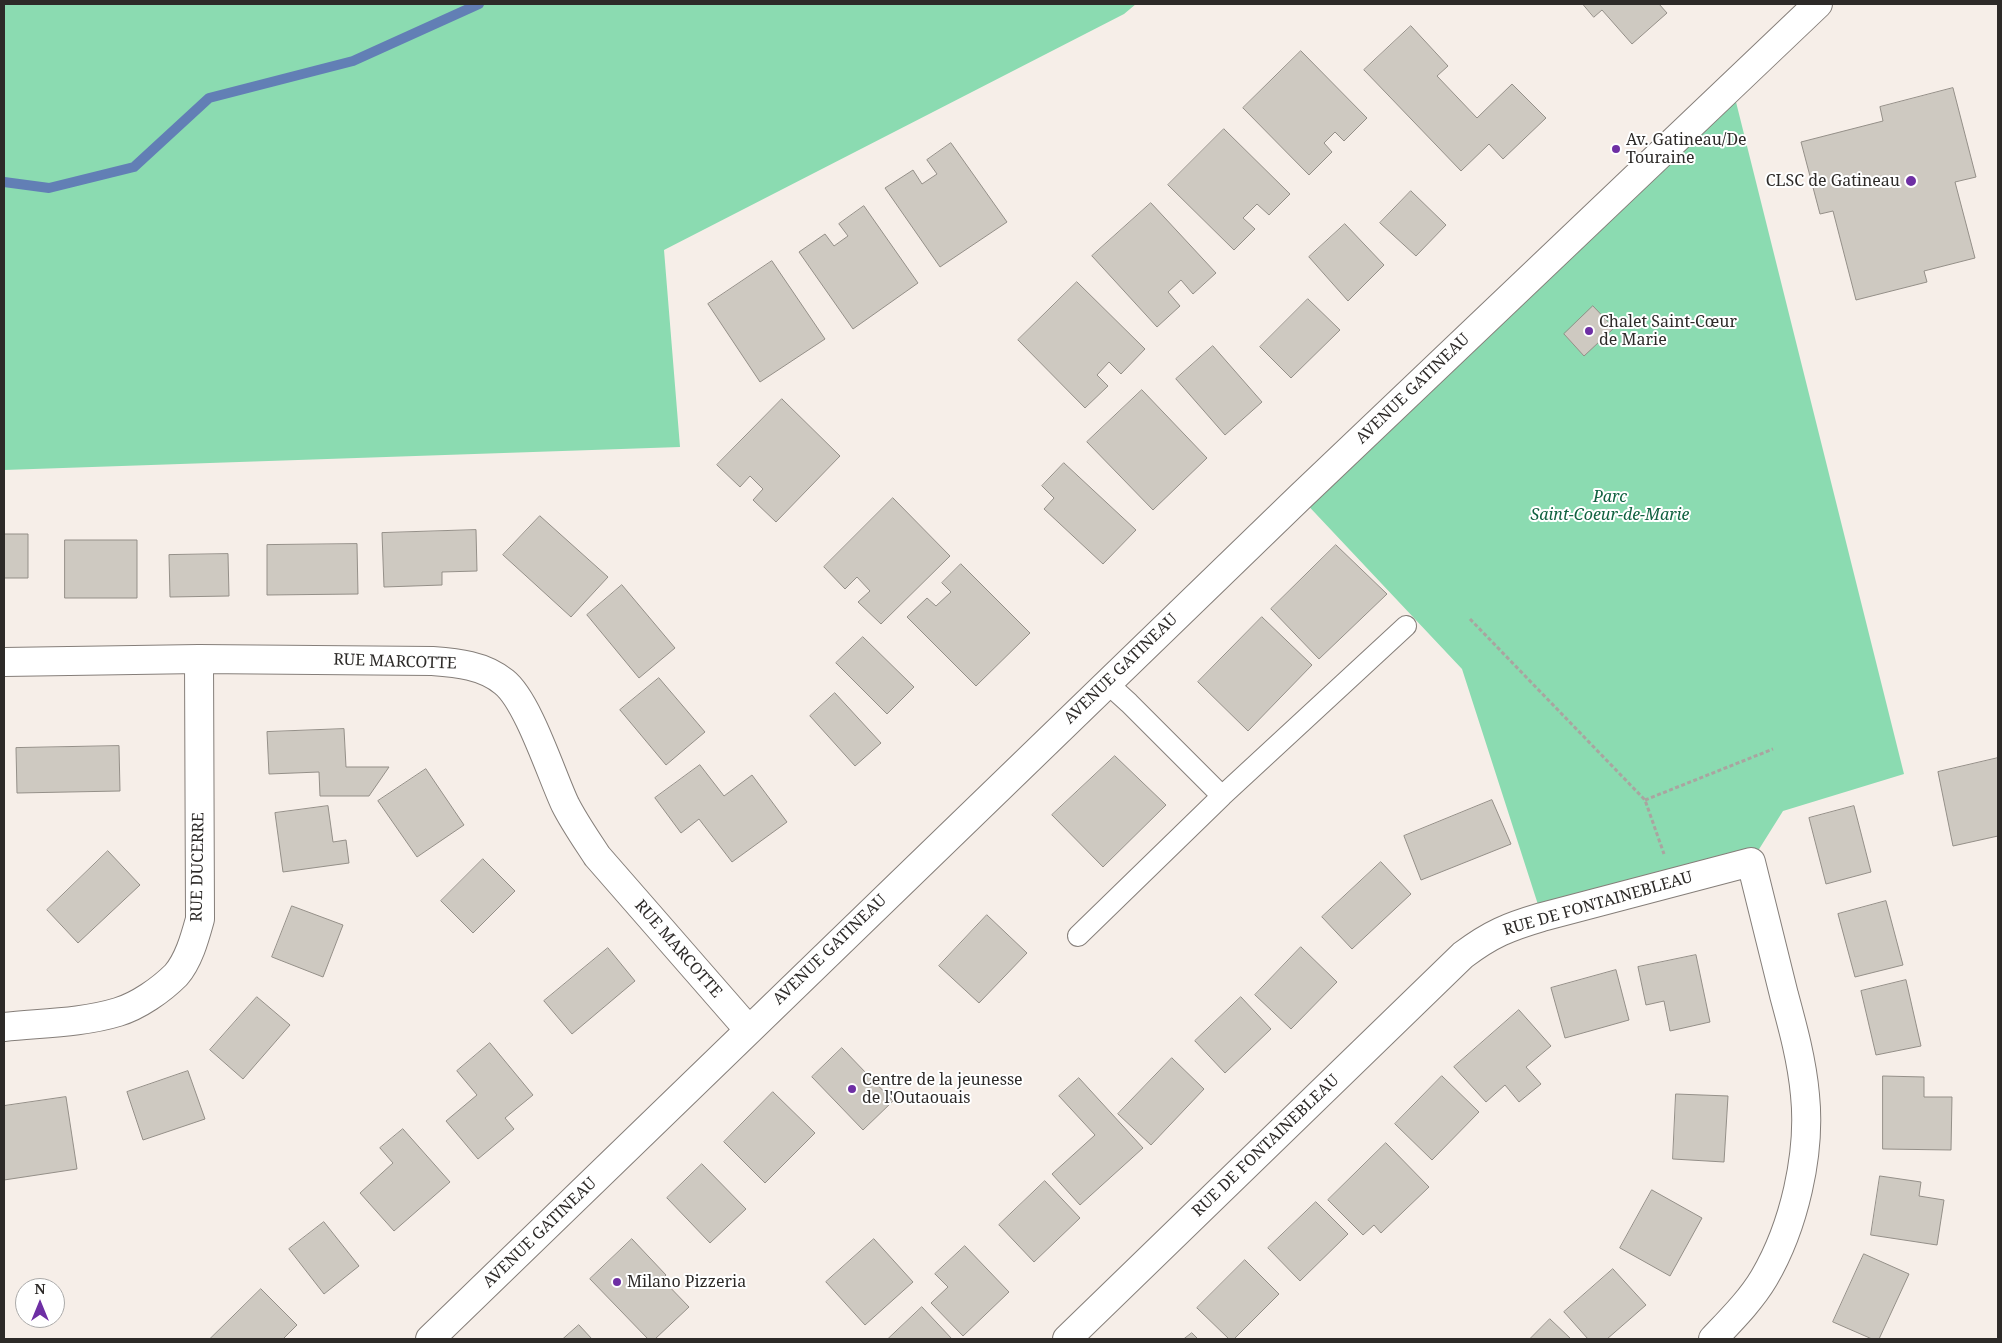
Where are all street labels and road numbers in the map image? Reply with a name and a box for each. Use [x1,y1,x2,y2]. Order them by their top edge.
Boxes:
street label: AVENUE GATINEAU [1352,330,1474,448]
street label: AVENUE GATINEAU [1060,610,1182,728]
street label: RUE MARCOTTE [333,650,457,674]
street label: RUE DUCERRE [187,812,209,922]
street label: RUE DE FONTAINEBLEAU [1501,868,1695,940]
street label: AVENUE GATINEAU [769,891,891,1009]
street label: RUE MARCOTTE [630,896,726,1002]
street label: RUE DE FONTAINEBLEAU [1189,1071,1343,1221]
street label: AVENUE GATINEAU [479,1174,601,1292]

